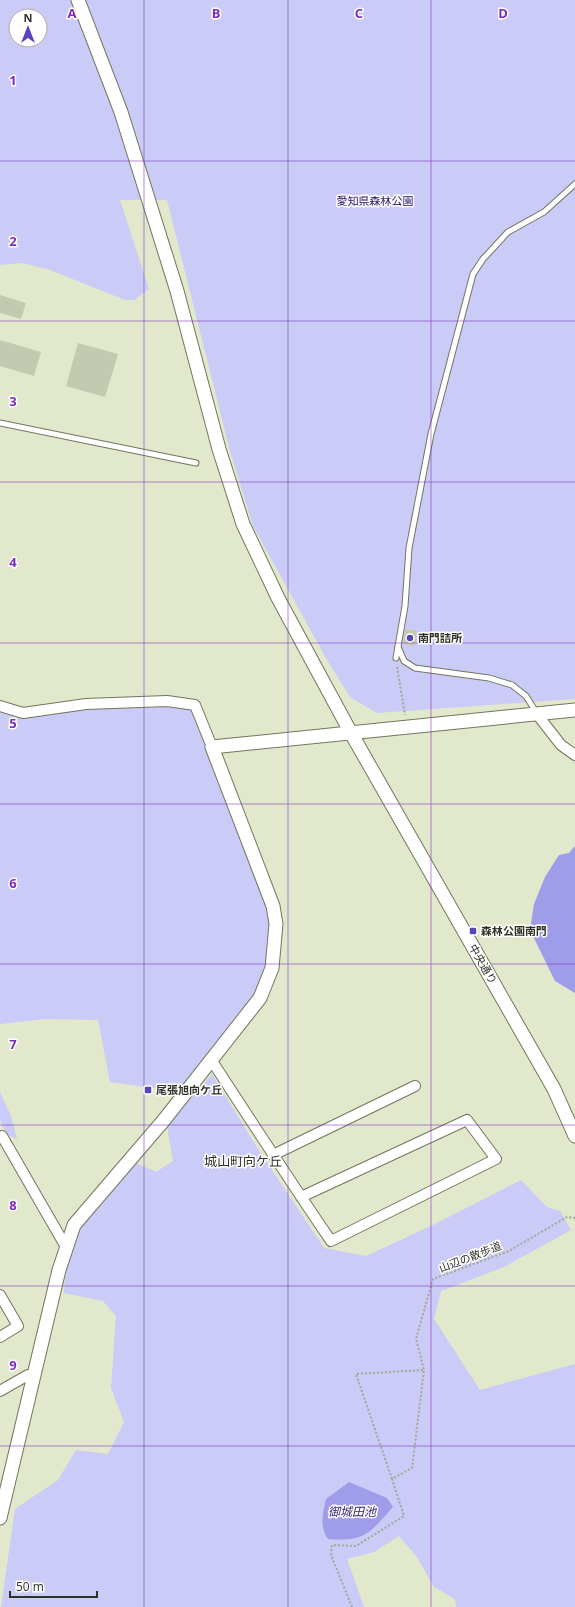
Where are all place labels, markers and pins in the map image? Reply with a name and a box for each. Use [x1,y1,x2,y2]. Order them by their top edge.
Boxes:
place label: 南門詰所 [418,630,462,645]
marker: 南門詰所 [405,633,415,643]
place label: 森林公園南門 [481,923,547,938]
marker: 森林公園南門 [468,926,478,936]
place label: 尾張旭向ケ丘 [156,1082,222,1097]
marker: 尾張旭向ケ丘 [143,1085,153,1095]

